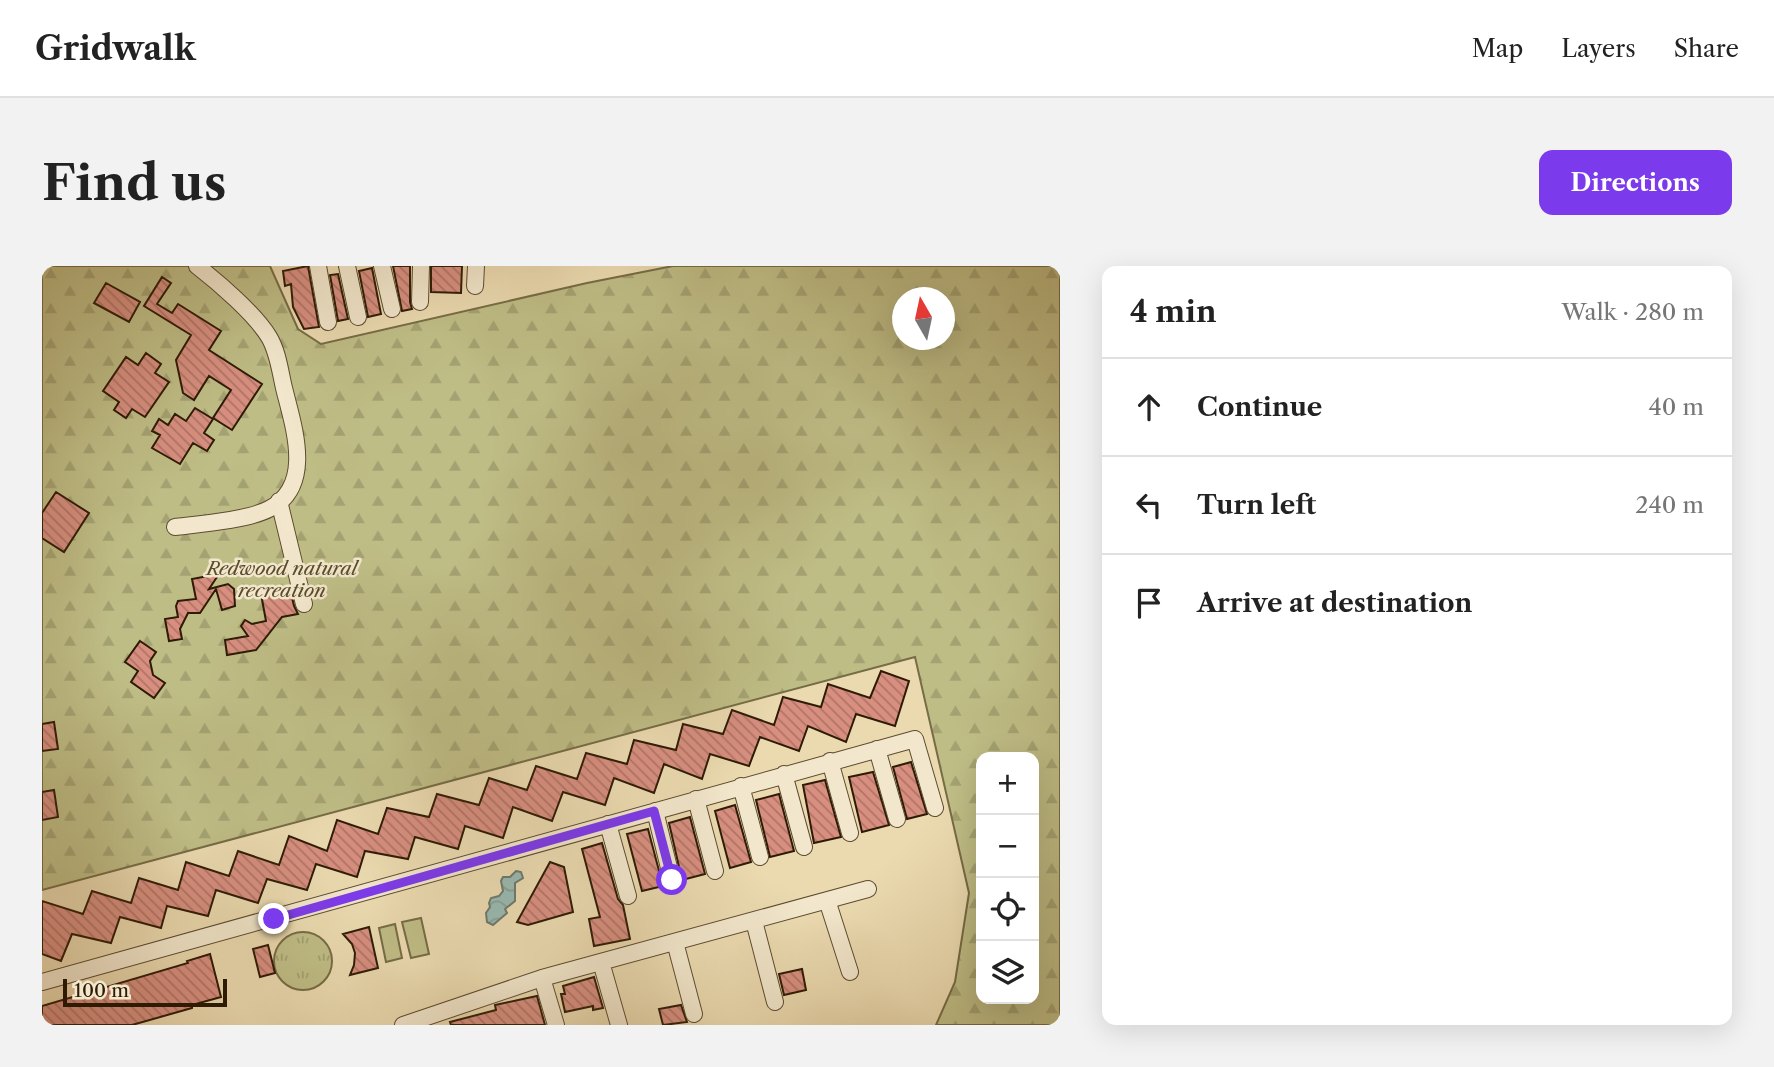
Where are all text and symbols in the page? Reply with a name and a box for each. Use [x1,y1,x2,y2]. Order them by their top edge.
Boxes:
text: Gridwalk [35,28,196,69]
text: Map [1472,34,1523,63]
text: Layers [1561,34,1636,63]
text: Share [1674,34,1739,63]
button: Directions [1539,150,1732,215]
text: Find us [42,152,226,213]
north arrow [892,287,955,350]
text: 4 min [1130,293,1216,330]
text: Walk · 280 m [1561,298,1704,326]
icon: ahead [1130,388,1168,426]
text: Continue [1197,391,1322,423]
text: 40 m [1649,393,1704,421]
icon: left [1130,486,1168,524]
text: Turn left [1197,489,1316,521]
text: 240 m [1635,491,1704,519]
park label: Redwood natural recreation [204,557,359,602]
icon: arrive [1130,584,1168,622]
text: Arrive at destination [1197,587,1472,619]
map controls [976,752,1039,1004]
button: + [976,752,1039,815]
button: − [976,815,1039,878]
route start [656,864,687,895]
button: locate [976,878,1039,941]
route end [258,903,289,934]
button: layers [976,941,1039,1004]
scale bar [63,976,228,1008]
text: 100 m [74,979,129,1002]

